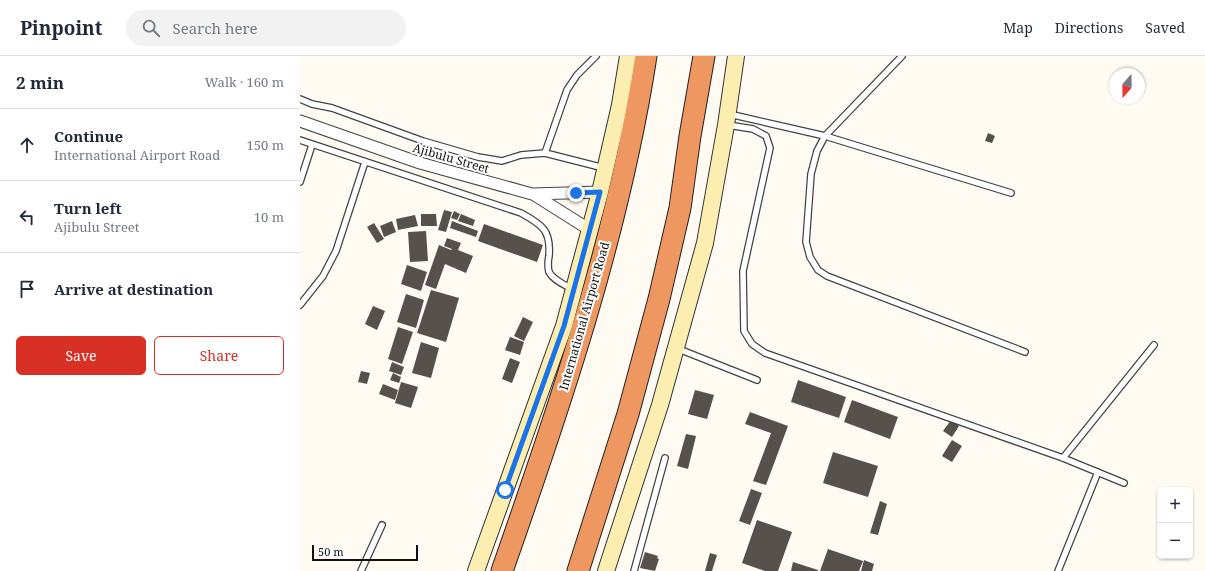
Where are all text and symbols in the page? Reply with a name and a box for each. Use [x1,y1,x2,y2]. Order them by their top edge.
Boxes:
search box [126,10,406,46]
text: Pinpoint [20,15,102,41]
icon: search [140,17,162,39]
text: Search here [172,18,258,38]
text: Map [1003,18,1033,37]
text: Directions [1055,18,1123,37]
text: Saved [1145,18,1185,37]
north arrow [1109,68,1145,104]
text: 2 min [16,71,64,94]
text: Walk · 160 m [205,73,284,91]
text: Continue [54,126,123,146]
icon: ahead [16,134,38,156]
text: 150 m [247,136,284,154]
street label: Ajibulu Street [411,139,491,177]
text: International Airport Road [54,146,220,164]
route end [567,184,585,202]
text: Turn left [54,198,122,218]
icon: left [16,206,38,228]
text: 10 m [254,208,284,226]
text: Ajibulu Street [54,218,139,236]
street label: International Airport Road [555,239,613,392]
icon: arrive [16,278,38,300]
text: Arrive at destination [54,279,213,299]
button: Save [16,336,146,375]
button: Share [154,336,284,375]
route start [496,481,514,499]
map controls [1157,487,1193,559]
button: + [1157,487,1193,523]
button: − [1157,523,1193,559]
scale bar [312,543,418,562]
text: 50 m [318,544,344,559]

